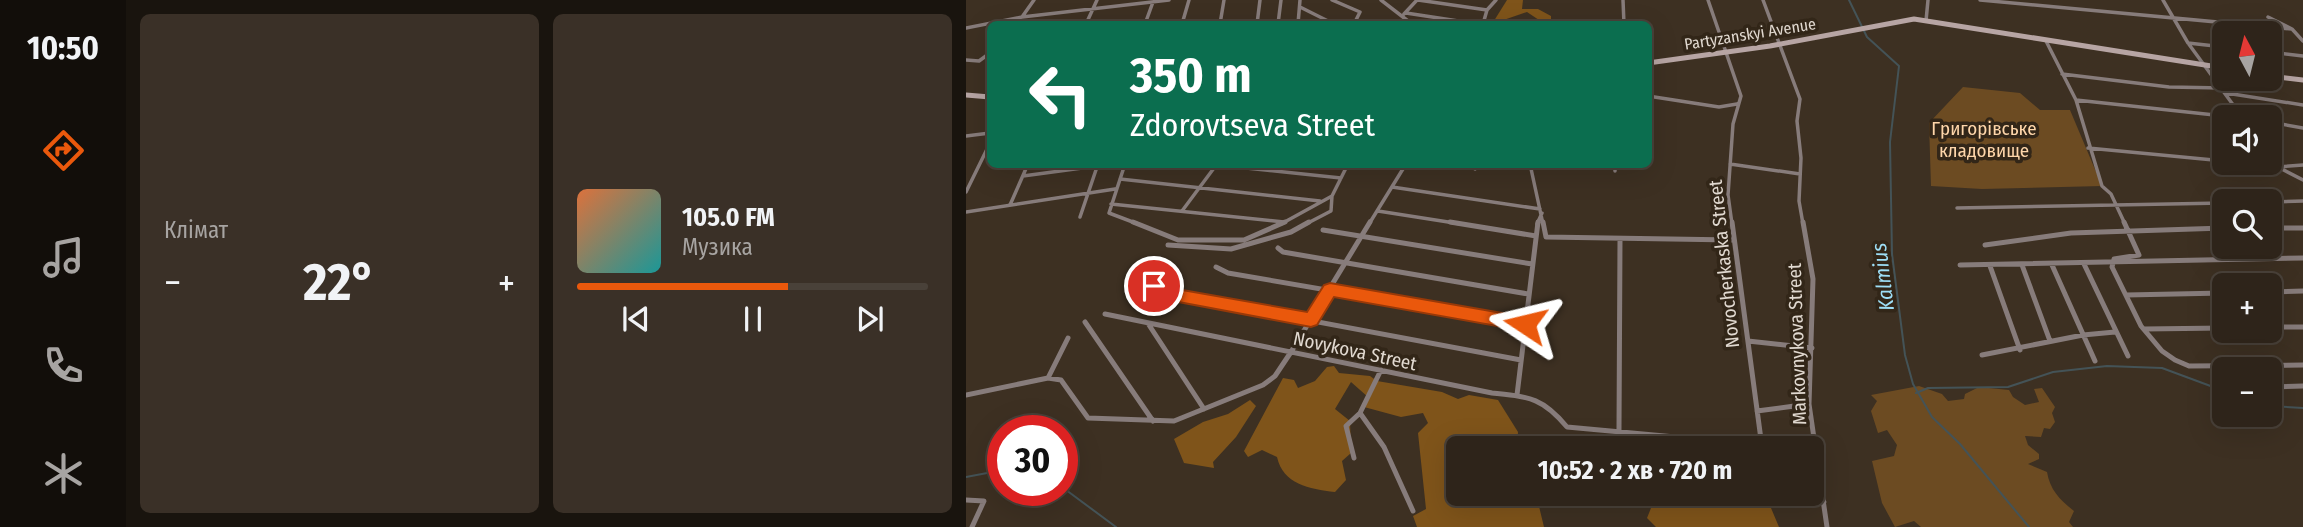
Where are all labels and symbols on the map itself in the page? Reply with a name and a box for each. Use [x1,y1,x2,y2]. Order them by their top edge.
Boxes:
street label: Partyzanskyi Avenue [1683,14,1817,54]
north arrow [2212,21,2282,91]
park label: Григорівське кладовище [1931,117,2037,162]
street label: Novocherkaska Street [1704,178,1744,349]
water label: Kalmius [1866,241,1900,313]
pin [1124,256,1184,316]
street label: Markovnykova Street [1783,262,1811,425]
position arrow [1488,287,1562,361]
street label: Novykova Street [1291,327,1420,375]
speed limit sign: 30 [987,415,1078,506]

